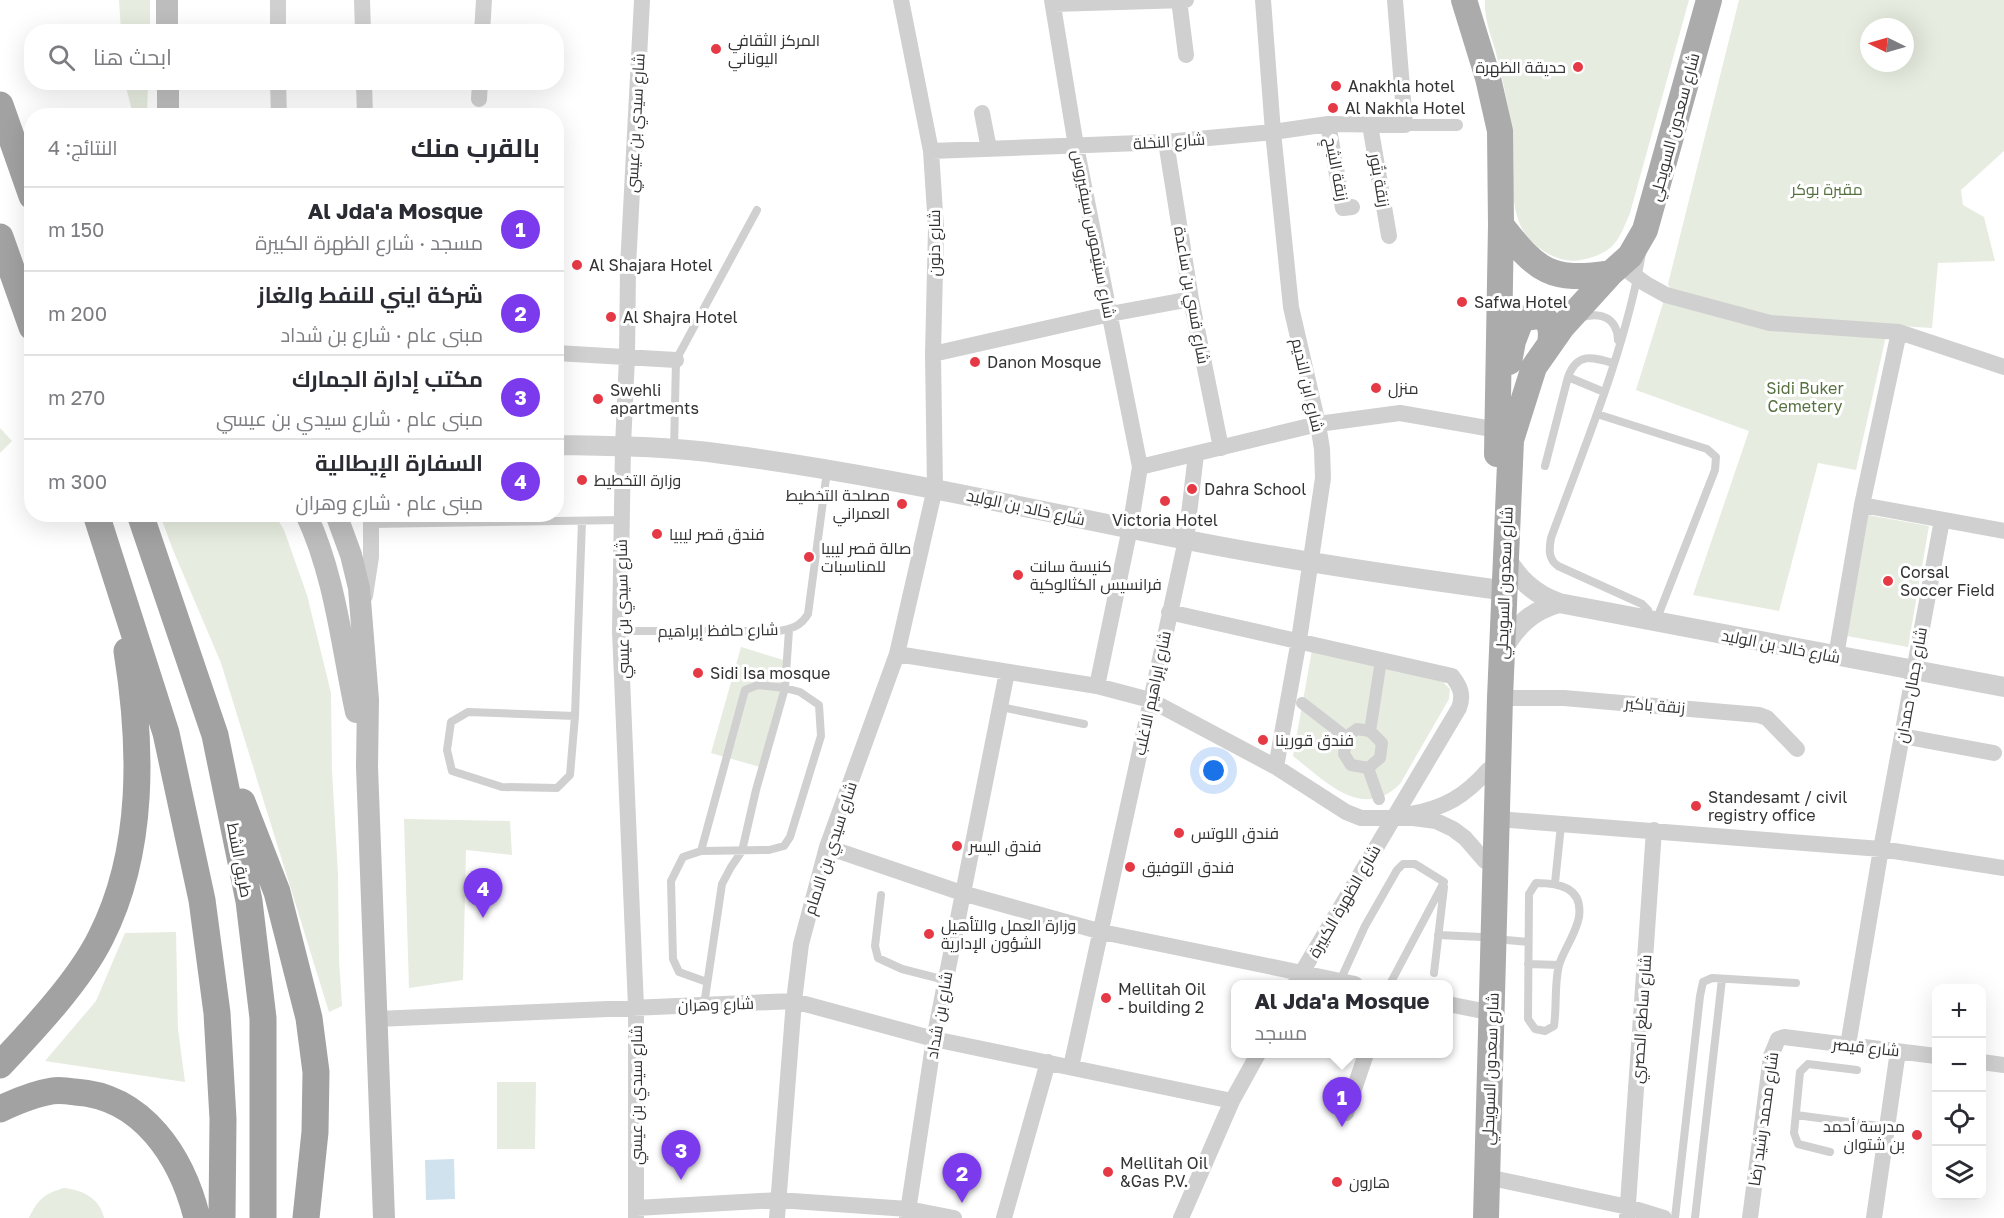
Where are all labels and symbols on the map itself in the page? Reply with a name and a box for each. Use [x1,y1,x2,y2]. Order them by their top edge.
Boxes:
north arrow [1860,18,1914,72]
place label: المركز الثقافي اليوناني [728,30,820,72]
marker: المركز الثقافي اليوناني [709,42,723,56]
street label: شارع سعدون السويحلي [1645,51,1707,204]
street label: شارع سيدي بن عيسي [621,53,653,194]
place label: حديقة الظهرة [1475,57,1566,78]
marker: حديقة الظهرة [1571,60,1585,74]
place label: Anakhla hotel [1348,76,1455,96]
marker: Anakhla hotel [1329,79,1343,93]
place label: Al Nakhla Hotel [1345,98,1465,118]
marker: Al Nakhla Hotel [1326,101,1340,115]
street label: شارع النخلة [1132,129,1206,155]
street label: ْزنقة الشِحٍ [1317,135,1353,203]
street label: شارع سبتيموس سيفيروس [1066,148,1120,320]
street label: زنقة بتٌور [1365,150,1395,209]
park label: مقبرة بوكر [1790,179,1863,199]
street label: شارع دنون [924,210,946,276]
street label: شارع قسي بن ساعدة [1167,224,1214,366]
place label: Al Shajara Hotel [589,255,713,275]
marker: Al Shajara Hotel [570,258,584,272]
place label: Safwa Hotel [1474,292,1568,312]
marker: Safwa Hotel [1455,295,1469,309]
place label: Al Shajra Hotel [623,307,738,327]
marker: Al Shajra Hotel [604,310,618,324]
street label: شارع ابن النديم [1286,336,1328,434]
place label: Danon Mosque [987,352,1101,372]
marker: Danon Mosque [968,355,982,369]
place label: منزل [1388,378,1418,399]
park label: Sidi Buker Cemetery [1766,378,1844,416]
place label: Swehli apartments [610,380,699,418]
marker: منزل [1369,381,1383,395]
marker: Swehli apartments [591,392,605,406]
place label: وزارة التخطيط [594,470,681,490]
marker: وزارة التخطيط [575,473,589,487]
place label: Dahra School [1204,479,1306,499]
marker: Dahra School [1185,482,1199,496]
place label: مصلحة التخطيط العمراني [786,485,890,527]
street label: شارع خالد بن الوليد [965,485,1087,531]
marker: Victoria Hotel [1158,494,1172,508]
marker: مصلحة التخطيط العمراني [895,497,909,511]
street label: شارع سعدون السويحلي [1491,506,1521,660]
place label: Victoria Hotel [1112,510,1218,530]
place label: فندق قصر ليبيا [669,524,765,545]
marker: فندق قصر ليبيا [650,527,664,541]
place label: صالة قصر ليبيا للمناسبات [821,538,911,576]
street label: شارع سيدي بن عيسي [611,539,637,679]
marker: صالة قصر ليبيا للمناسبات [802,550,816,564]
place label: كنيسة سانت فرانسيس الكثالوكية [1030,556,1162,595]
place label: Corsal Soccer Field [1900,562,1995,600]
marker: كنيسة سانت فرانسيس الكثالوكية [1011,568,1025,582]
marker: Corsal Soccer Field [1881,574,1895,588]
street label: شارع حافظ إبراهيم [657,619,779,643]
street label: شارع خالد بن الوليد [1720,625,1842,669]
street label: شارع جمال حمدان [1891,626,1933,745]
street label: شارع إبراهيم الاغلب [1129,629,1177,757]
place label: Sidi Isa mosque [710,663,830,683]
marker: Sidi Isa mosque [691,666,705,680]
street label: زنقة باكير [1623,692,1686,718]
place label: فندق قورينا [1275,730,1354,751]
marker: فندق قورينا [1256,733,1270,747]
your location [1199,756,1228,785]
street label: شارع سيدي بن الامام [799,779,865,918]
place label: Standesamt / civil registry office [1708,787,1847,825]
marker: Standesamt / civil registry office [1689,799,1703,813]
street label: طريق الشط [222,821,257,899]
place label: فندق اللوتس [1191,823,1279,844]
marker: فندق اللوتس [1172,826,1186,840]
place label: فندق اليسر [968,836,1041,857]
marker: فندق اليسر [950,839,964,853]
street label: شارع الظهرة الكبيرة [1304,841,1386,962]
place label: فندق التوفيق [1142,857,1234,878]
marker: فندق التوفيق [1123,860,1137,874]
pin: 4 [464,868,502,918]
place label: وزارة العمل والتأهيل الشؤون الإدارية [941,915,1076,954]
marker: وزارة العمل والتأهيل الشؤون الإدارية [922,927,936,941]
street label: شارع ساطع الحصري [1627,954,1659,1085]
street label: شارع بن شداد [921,970,958,1061]
place label: Mellitah Oil - building 2 [1118,979,1206,1017]
marker: Mellitah Oil - building 2 [1099,991,1113,1005]
street label: شارع سعدون السويحلي [1477,992,1507,1146]
street label: شارع وهران [678,993,755,1017]
street label: شارع سيدي بن عيسي [626,1025,650,1165]
street label: شارع قيصر [1830,1033,1901,1062]
street label: شارع محمد رشيد رضا [1744,1051,1784,1188]
pin: 1 [1322,1078,1362,1127]
place label: مدرسة أحمد بن شتوان [1823,1116,1905,1155]
marker: مدرسة أحمد بن شتوان [1910,1128,1924,1142]
pin: 3 [662,1130,700,1180]
place label: Mellitah Oil &Gas P.V. [1120,1153,1208,1191]
pin: 2 [942,1154,982,1203]
marker: Mellitah Oil &Gas P.V. [1101,1165,1115,1179]
place label: هارون [1349,1172,1390,1193]
marker: هارون [1330,1175,1344,1189]

